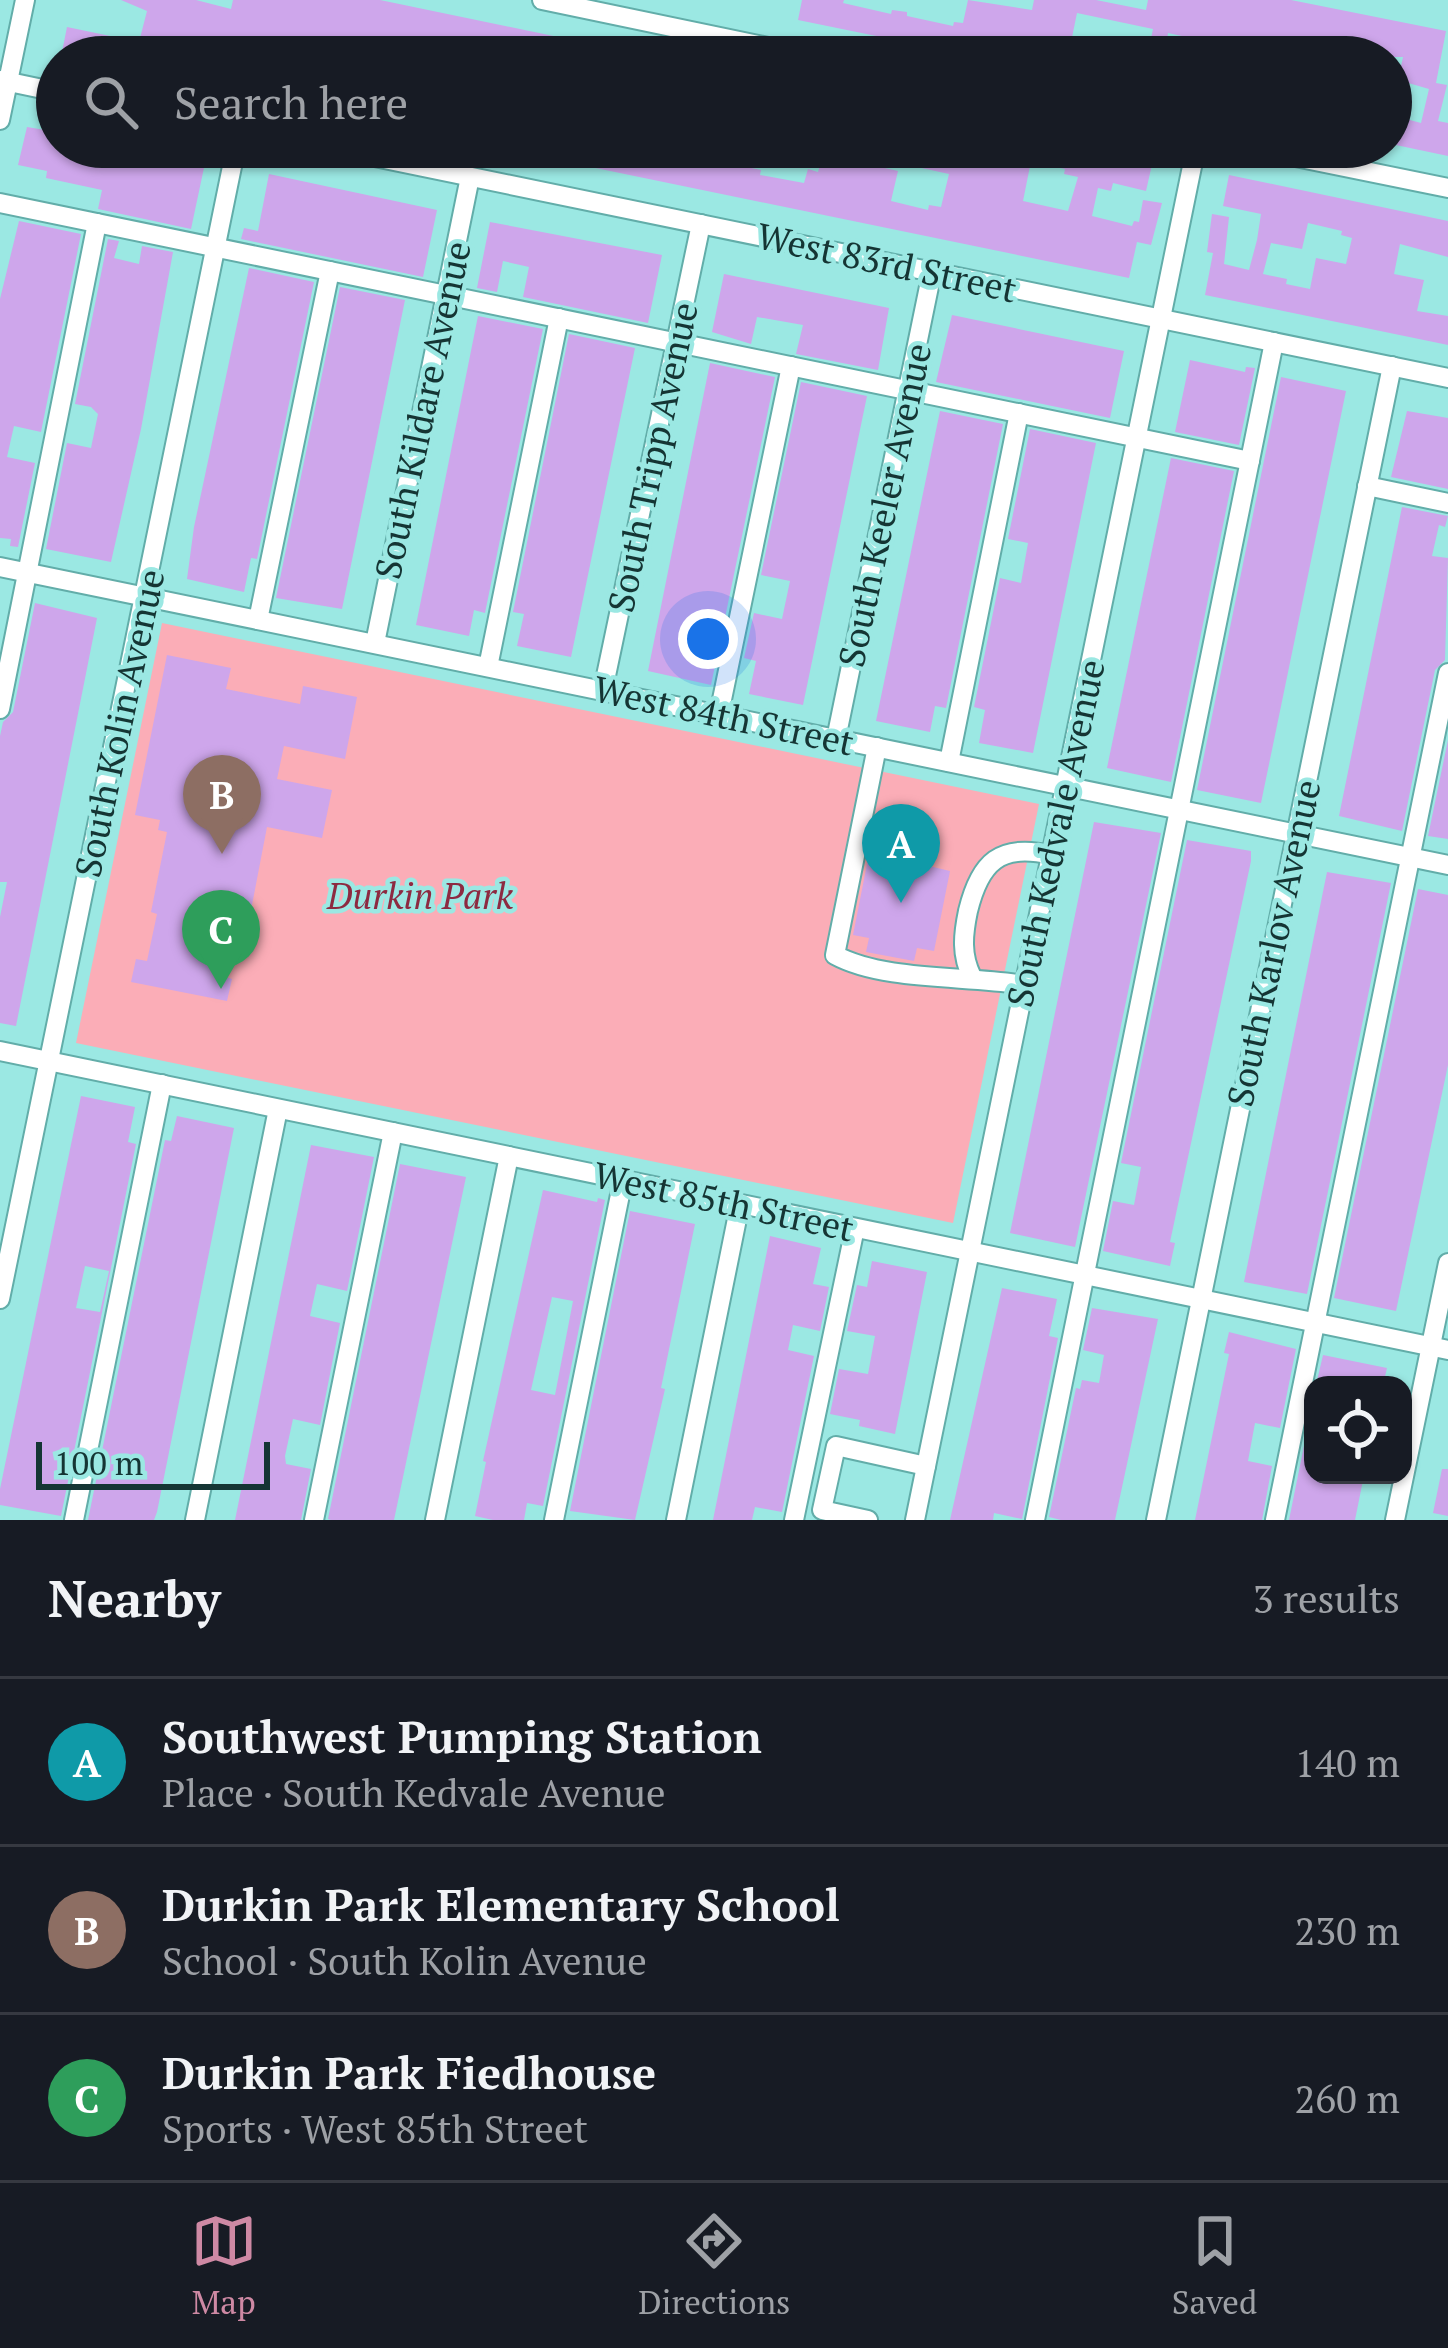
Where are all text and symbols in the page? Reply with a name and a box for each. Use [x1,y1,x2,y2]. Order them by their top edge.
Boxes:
search box [36,36,1412,168]
icon: search [78,69,144,135]
text: Search here [174,72,408,132]
street label: West 83rd Street [753,212,1021,312]
street label: South Kildare Avenue [363,237,481,583]
street label: South Tripp Avenue [596,298,708,616]
street label: South Keeler Avenue [827,339,941,671]
street label: South Kolin Avenue [63,565,175,881]
your location [678,609,738,669]
street label: South Kedvale Avenue [995,655,1115,1011]
street label: West 84th Street [590,664,858,766]
pin: B [183,755,261,854]
street label: South Karlov Avenue [1215,775,1331,1111]
pin: A [862,804,940,903]
park label: Durkin Park [326,872,514,919]
pin: C [182,890,260,989]
street label: West 85th Street [590,1150,858,1252]
map controls [1304,1376,1412,1484]
button: locate [1304,1376,1412,1484]
scale bar [36,1436,270,1489]
text: 100 m [54,1441,143,1484]
text: Nearby [48,1564,221,1632]
text: 3 results [1253,1572,1400,1624]
text: Southwest Pumping Station [162,1706,762,1766]
text: A [73,1736,101,1788]
text: 140 m [1295,1736,1400,1788]
text: Place · South Kedvale Avenue [162,1766,666,1818]
text: Durkin Park Elementary School [162,1874,840,1934]
text: B [74,1904,100,1956]
text: 230 m [1295,1904,1400,1956]
text: School · South Kolin Avenue [162,1934,647,1986]
text: Durkin Park Fiedhouse [162,2042,656,2102]
text: C [74,2072,100,2124]
text: 260 m [1295,2072,1400,2124]
text: Sports · West 85th Street [162,2102,588,2154]
tab: Map [191,2208,257,2323]
tab: Directions [638,2208,790,2323]
tab: Saved [1172,2208,1257,2323]

